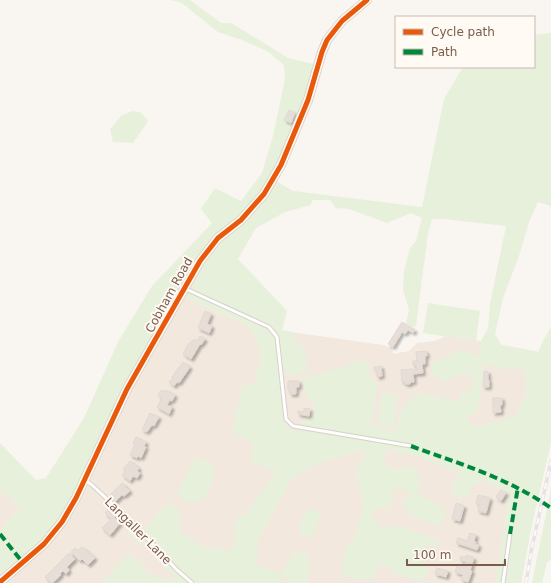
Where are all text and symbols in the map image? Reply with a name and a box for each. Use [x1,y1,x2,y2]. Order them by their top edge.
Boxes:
legend [395,16,535,68]
text: Cycle path [431,25,495,39]
text: Path [431,45,457,59]
street label: Cobham Road [143,255,195,335]
street label: Langaller Lane [102,495,174,567]
scale bar [407,541,505,567]
text: 100 m [413,548,451,562]

